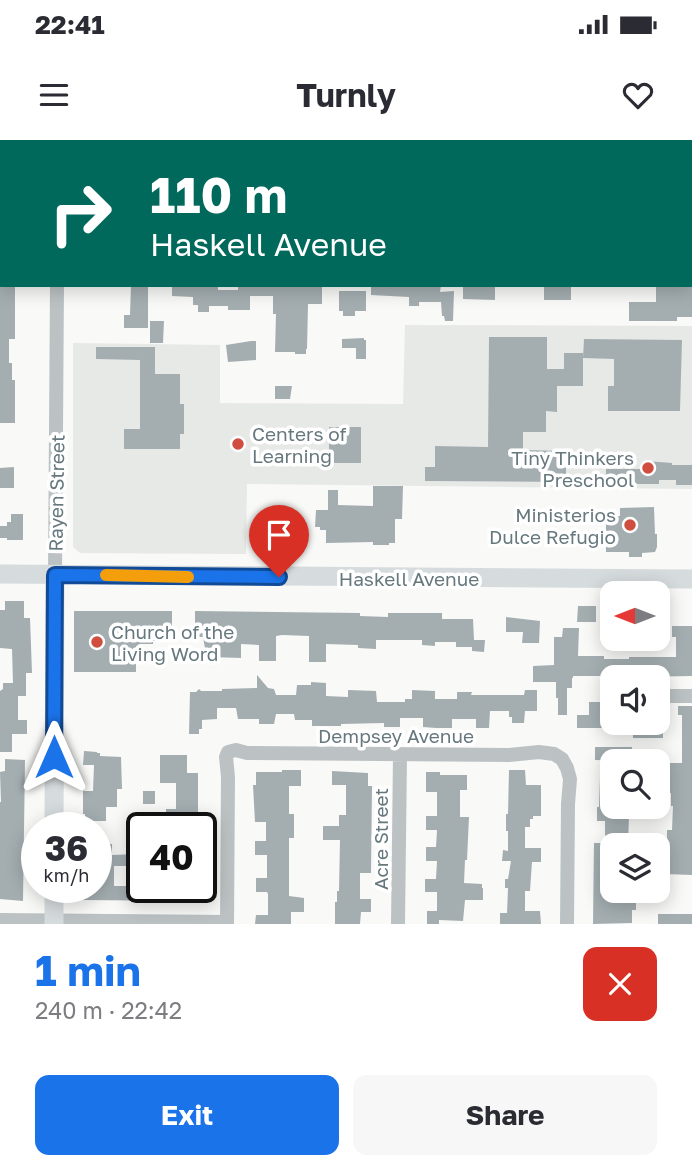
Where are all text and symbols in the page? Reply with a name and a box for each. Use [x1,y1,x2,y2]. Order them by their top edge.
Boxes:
text: 22:41 [35,9,105,40]
icon: menu [35,76,73,114]
text: Turnly [296,76,396,114]
icon: heart [619,76,657,114]
text: 110 m [150,165,287,224]
icon: right [35,168,126,259]
text: Haskell Avenue [150,225,387,263]
place label: Centers of Learning [252,422,346,467]
street label: Rayen Street [43,434,69,552]
marker: Centers of Learning [230,436,246,452]
place label: Tiny Thinkers Preschool [511,446,634,491]
marker: Tiny Thinkers Preschool [640,460,656,476]
place label: Ministerios Dulce Refugio [489,503,616,548]
pin [249,505,309,577]
icon: arrive [260,516,298,554]
marker: Ministerios Dulce Refugio [622,517,638,533]
street label: Haskell Avenue [339,567,479,590]
north arrow [600,581,670,651]
map controls [600,581,670,903]
place label: Church of the Living Word [111,620,234,665]
marker: Church of the Living Word [89,634,105,650]
button: sound [600,665,670,735]
position arrow [17,720,91,794]
street label: Dempsey Avenue [318,724,474,747]
button: search [600,749,670,819]
street label: Acre Street [369,788,392,890]
speed limit sign: 40 [126,812,217,903]
text: 36 [45,827,88,869]
button: layers [600,833,670,903]
text: km/h [44,864,89,886]
text: 1 min [35,945,141,995]
button: close [583,947,657,1021]
text: 240 m · 22:42 [35,996,182,1024]
button: Exit [35,1075,339,1155]
button: Share [353,1075,657,1155]

